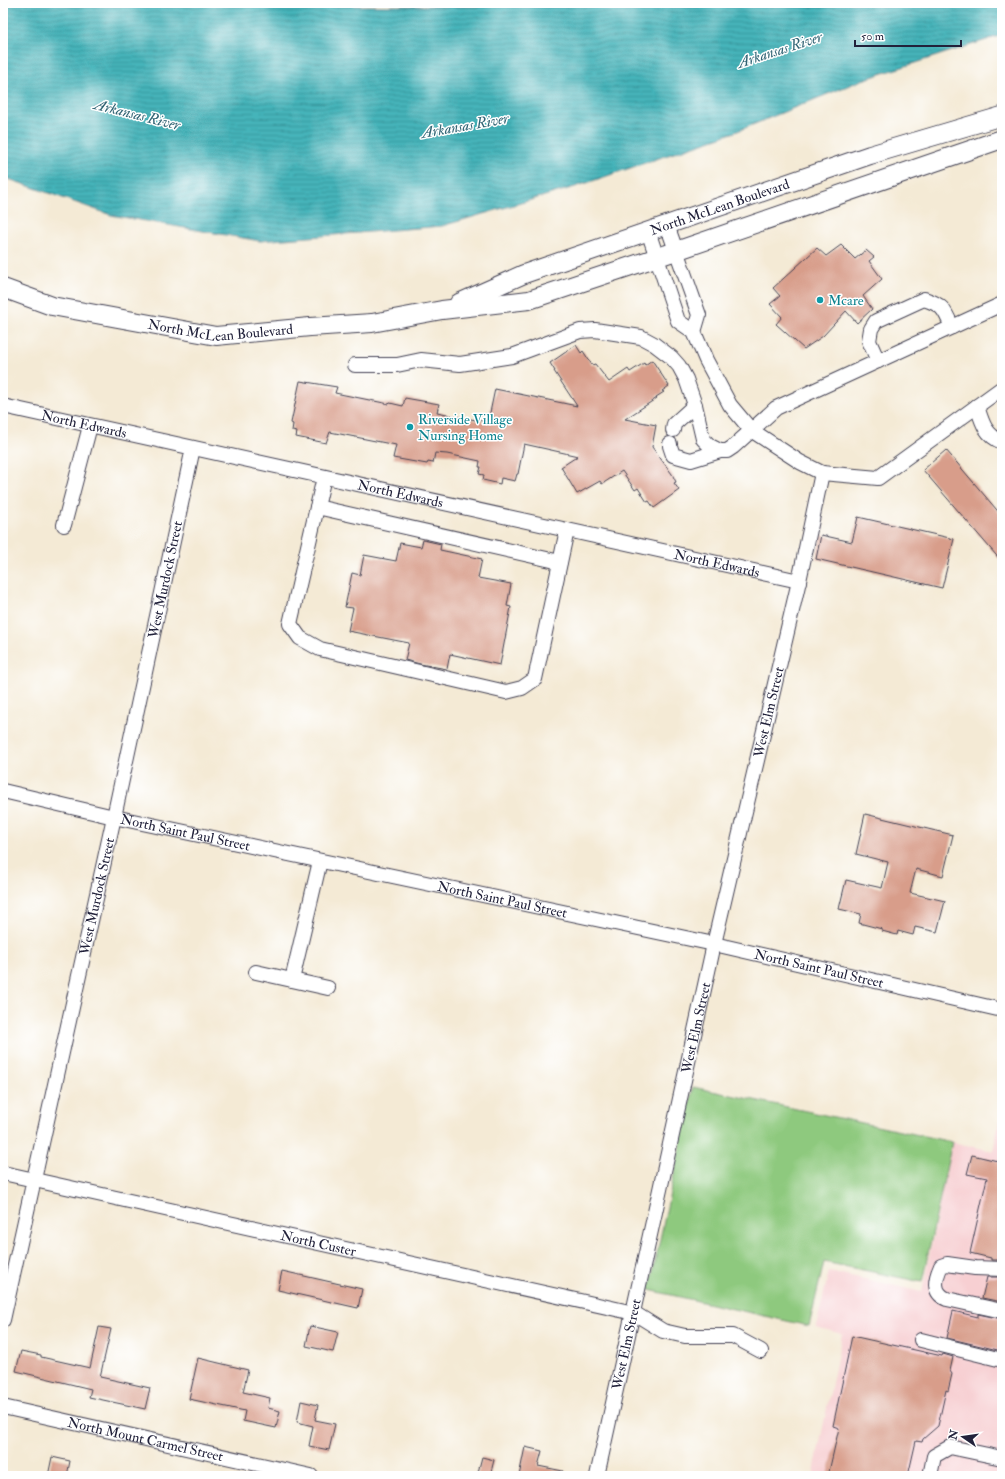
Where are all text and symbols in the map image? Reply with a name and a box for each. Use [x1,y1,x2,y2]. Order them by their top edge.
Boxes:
scale bar [855,22,961,48]
water label: Arkansas River [733,27,826,73]
text: 50 m [861,29,885,44]
water label: Arkansas River [90,95,183,135]
water label: Arkansas River [418,109,511,143]
street label: North McLean Boulevard [648,175,792,239]
place label: Mcare [828,292,864,309]
marker: Mcare [815,295,825,305]
street label: North McLean Boulevard [147,315,294,345]
street label: North Edwards [40,406,129,442]
place label: Riverside Village Nursing Home [418,411,512,444]
marker: Riverside Village Nursing Home [405,422,415,432]
street label: North Edwards [356,476,445,511]
street label: West Murdock Street [144,519,186,641]
street label: North Edwards [673,545,762,581]
street label: West Elm Street [749,665,787,760]
street label: North Saint Paul Street [119,810,252,854]
street label: West Murdock Street [75,835,118,957]
street label: North Saint Paul Street [436,877,569,921]
street label: North Saint Paul Street [753,945,886,991]
street label: West Elm Street [677,980,714,1076]
street label: North Custer [279,1226,358,1260]
street label: West Elm Street [608,1297,644,1392]
street label: North Mount Carmel Street [66,1413,225,1465]
north arrow [943,1417,983,1457]
text: N [946,1427,961,1442]

